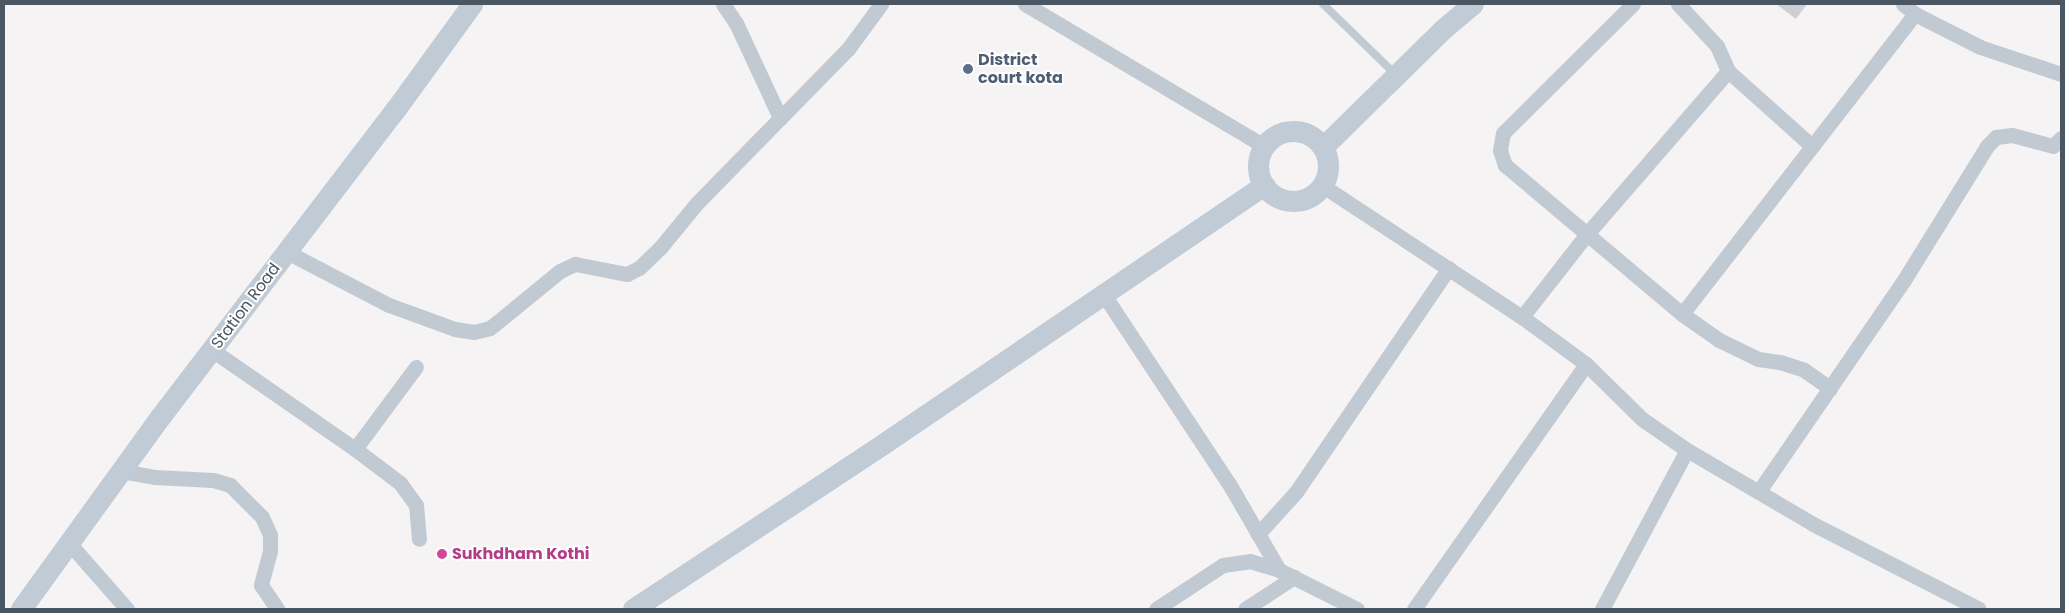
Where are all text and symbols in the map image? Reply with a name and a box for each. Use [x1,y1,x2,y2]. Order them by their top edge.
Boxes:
place label: District court kota [978,50,1063,88]
marker: District court kota [962,63,974,75]
street label: Station Road [208,259,284,353]
place label: Sukhdham Kothi [452,544,589,564]
marker: Sukhdham Kothi [436,548,448,560]

